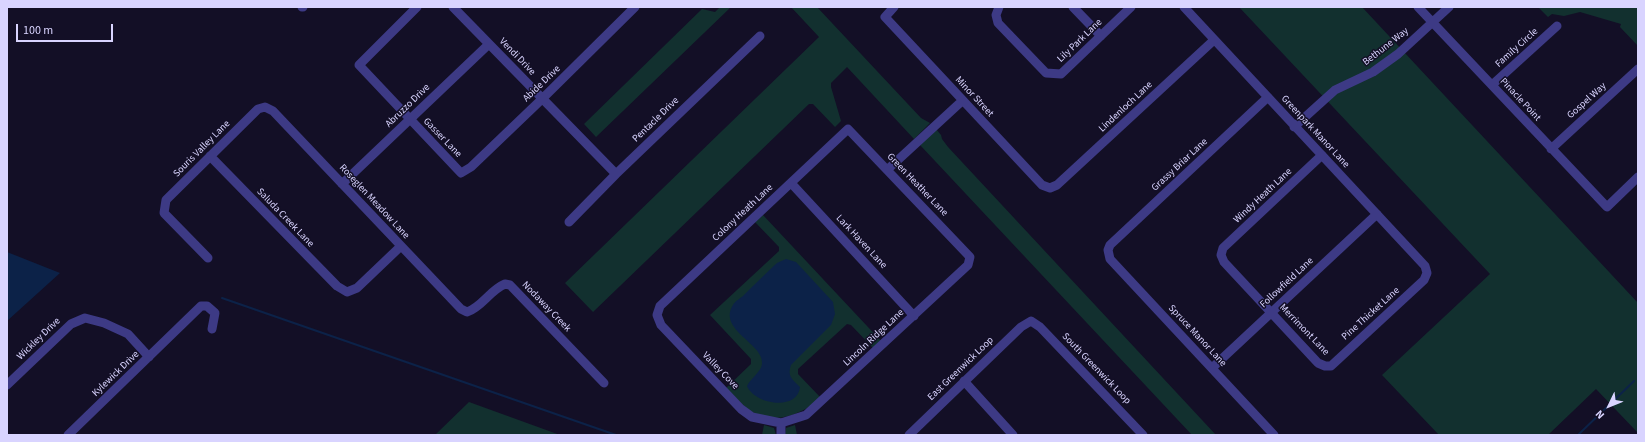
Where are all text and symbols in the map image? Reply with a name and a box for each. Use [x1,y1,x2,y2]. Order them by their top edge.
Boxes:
scale bar [18,16,115,42]
street label: Lily Park Lane [1055,17,1105,65]
text: 100 m [23,22,53,39]
street label: Bethune Way [1361,25,1411,69]
street label: Family Circle [1493,26,1541,70]
street label: Vendi Drive [496,36,538,78]
street label: Abide Drive [521,63,563,105]
street label: Minor Street [952,74,996,120]
street label: Pinacle Point [1497,76,1543,124]
street label: Lindenloch Lane [1097,79,1155,135]
street label: Gospel Way [1565,80,1609,122]
street label: Abruzzo Drive [383,82,433,130]
street label: Greenpark Manor Lane [1278,93,1352,171]
street label: Pentacle Drive [630,95,682,145]
street label: Gasser Lane [420,116,464,160]
street label: Souris Valley Lane [171,118,233,180]
street label: Grassy Briar Lane [1150,136,1210,194]
street label: Green Heather Lane [884,151,950,219]
street label: Roseglen Meadow Lane [336,162,412,242]
street label: Windy Heath Lane [1231,166,1295,226]
street label: Colony Heath Lane [710,182,776,244]
street label: Saluda Creek Lane [254,186,316,250]
street label: Lark Haven Lane [833,213,889,271]
street label: Followfield Lane [1258,255,1316,311]
street label: Nodaway Creek [519,279,573,335]
street label: Pine Thicket Lane [1340,285,1402,343]
street label: Merrimont Lane [1277,302,1331,358]
street label: Spruce Manor Lane [1165,303,1229,369]
street label: Lincoln Ridge Lane [841,307,907,369]
street label: Wickley Drive [15,315,63,363]
street label: South Greenwick Loop [1059,331,1133,407]
street label: East Greenwick Loop [926,335,996,403]
street label: Kylewick Drive [90,349,142,399]
street label: Valley Cove [699,350,741,392]
north arrow [1589,386,1629,426]
text: N [1592,407,1608,422]

